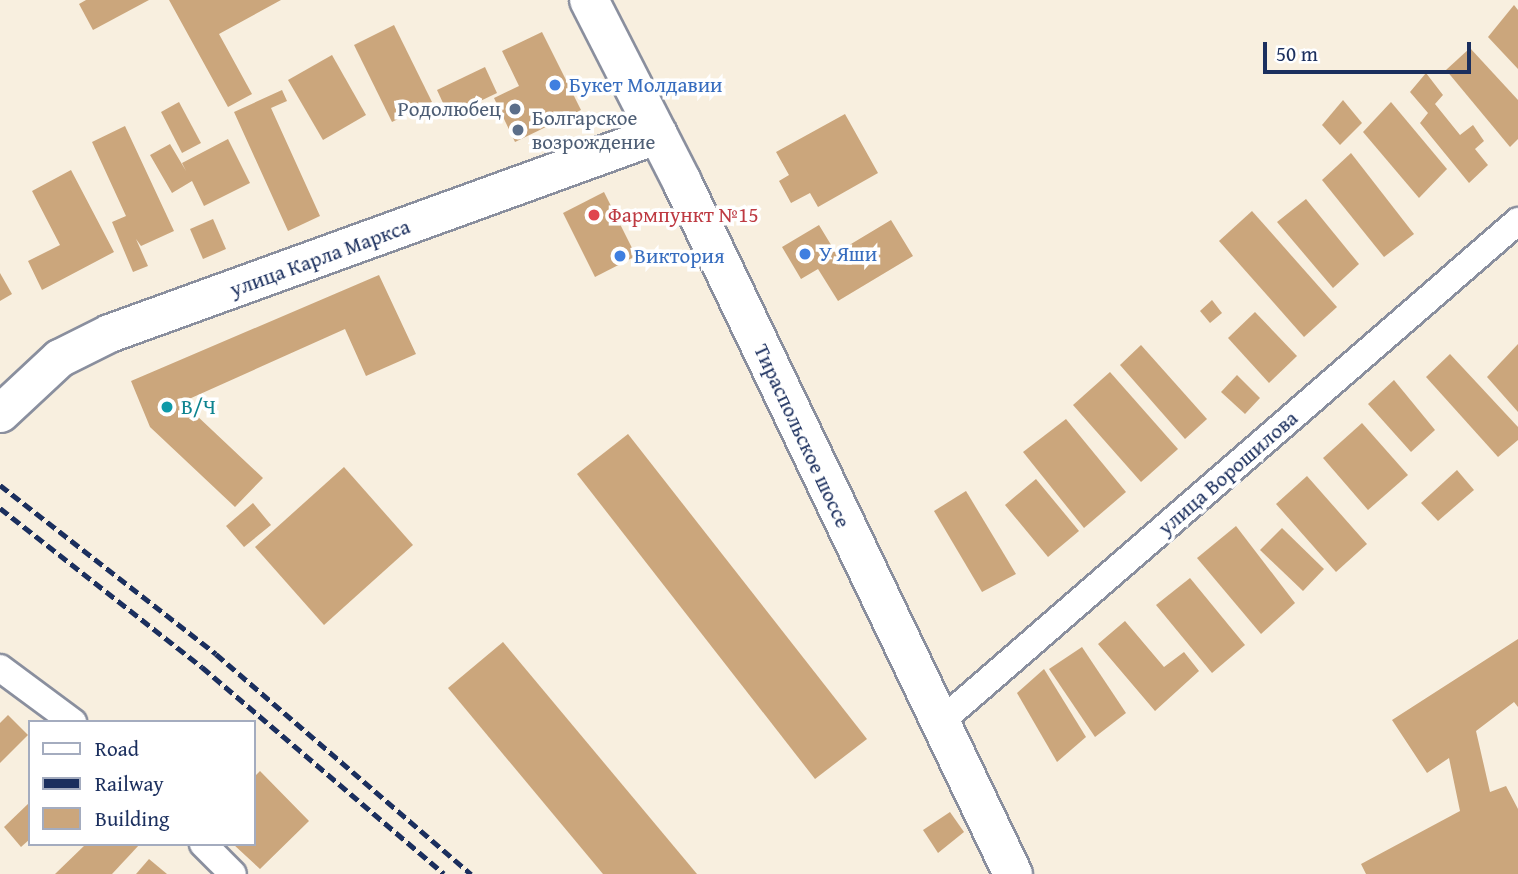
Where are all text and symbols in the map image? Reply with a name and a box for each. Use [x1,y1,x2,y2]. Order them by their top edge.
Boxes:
scale bar [1266,28,1474,72]
text: 50 m [1276,38,1318,69]
place label: Букет Молдавии [569,72,723,98]
marker: Букет Молдавии [547,77,563,93]
place label: Родолюбец [398,96,501,122]
marker: Родолюбец [507,101,523,117]
place label: Болгарское возрождение [532,105,655,155]
marker: Болгарское возрождение [510,122,526,138]
place label: Фармпункт №15 [608,202,759,228]
marker: Фармпункт №15 [586,207,602,223]
street label: улица Карла Маркса [226,214,414,302]
place label: У Яши [819,241,877,267]
place label: Виктория [634,243,725,269]
marker: У Яши [797,246,813,262]
marker: Виктория [612,248,628,264]
street label: Тираспольское шоссе [748,340,856,532]
place label: В/Ч [181,394,216,420]
marker: В/Ч [159,399,175,415]
street label: улица Ворошилова [1153,405,1303,541]
legend [28,720,256,846]
text: Road [95,733,139,764]
text: Railway [95,768,164,799]
text: Building [95,803,169,834]

